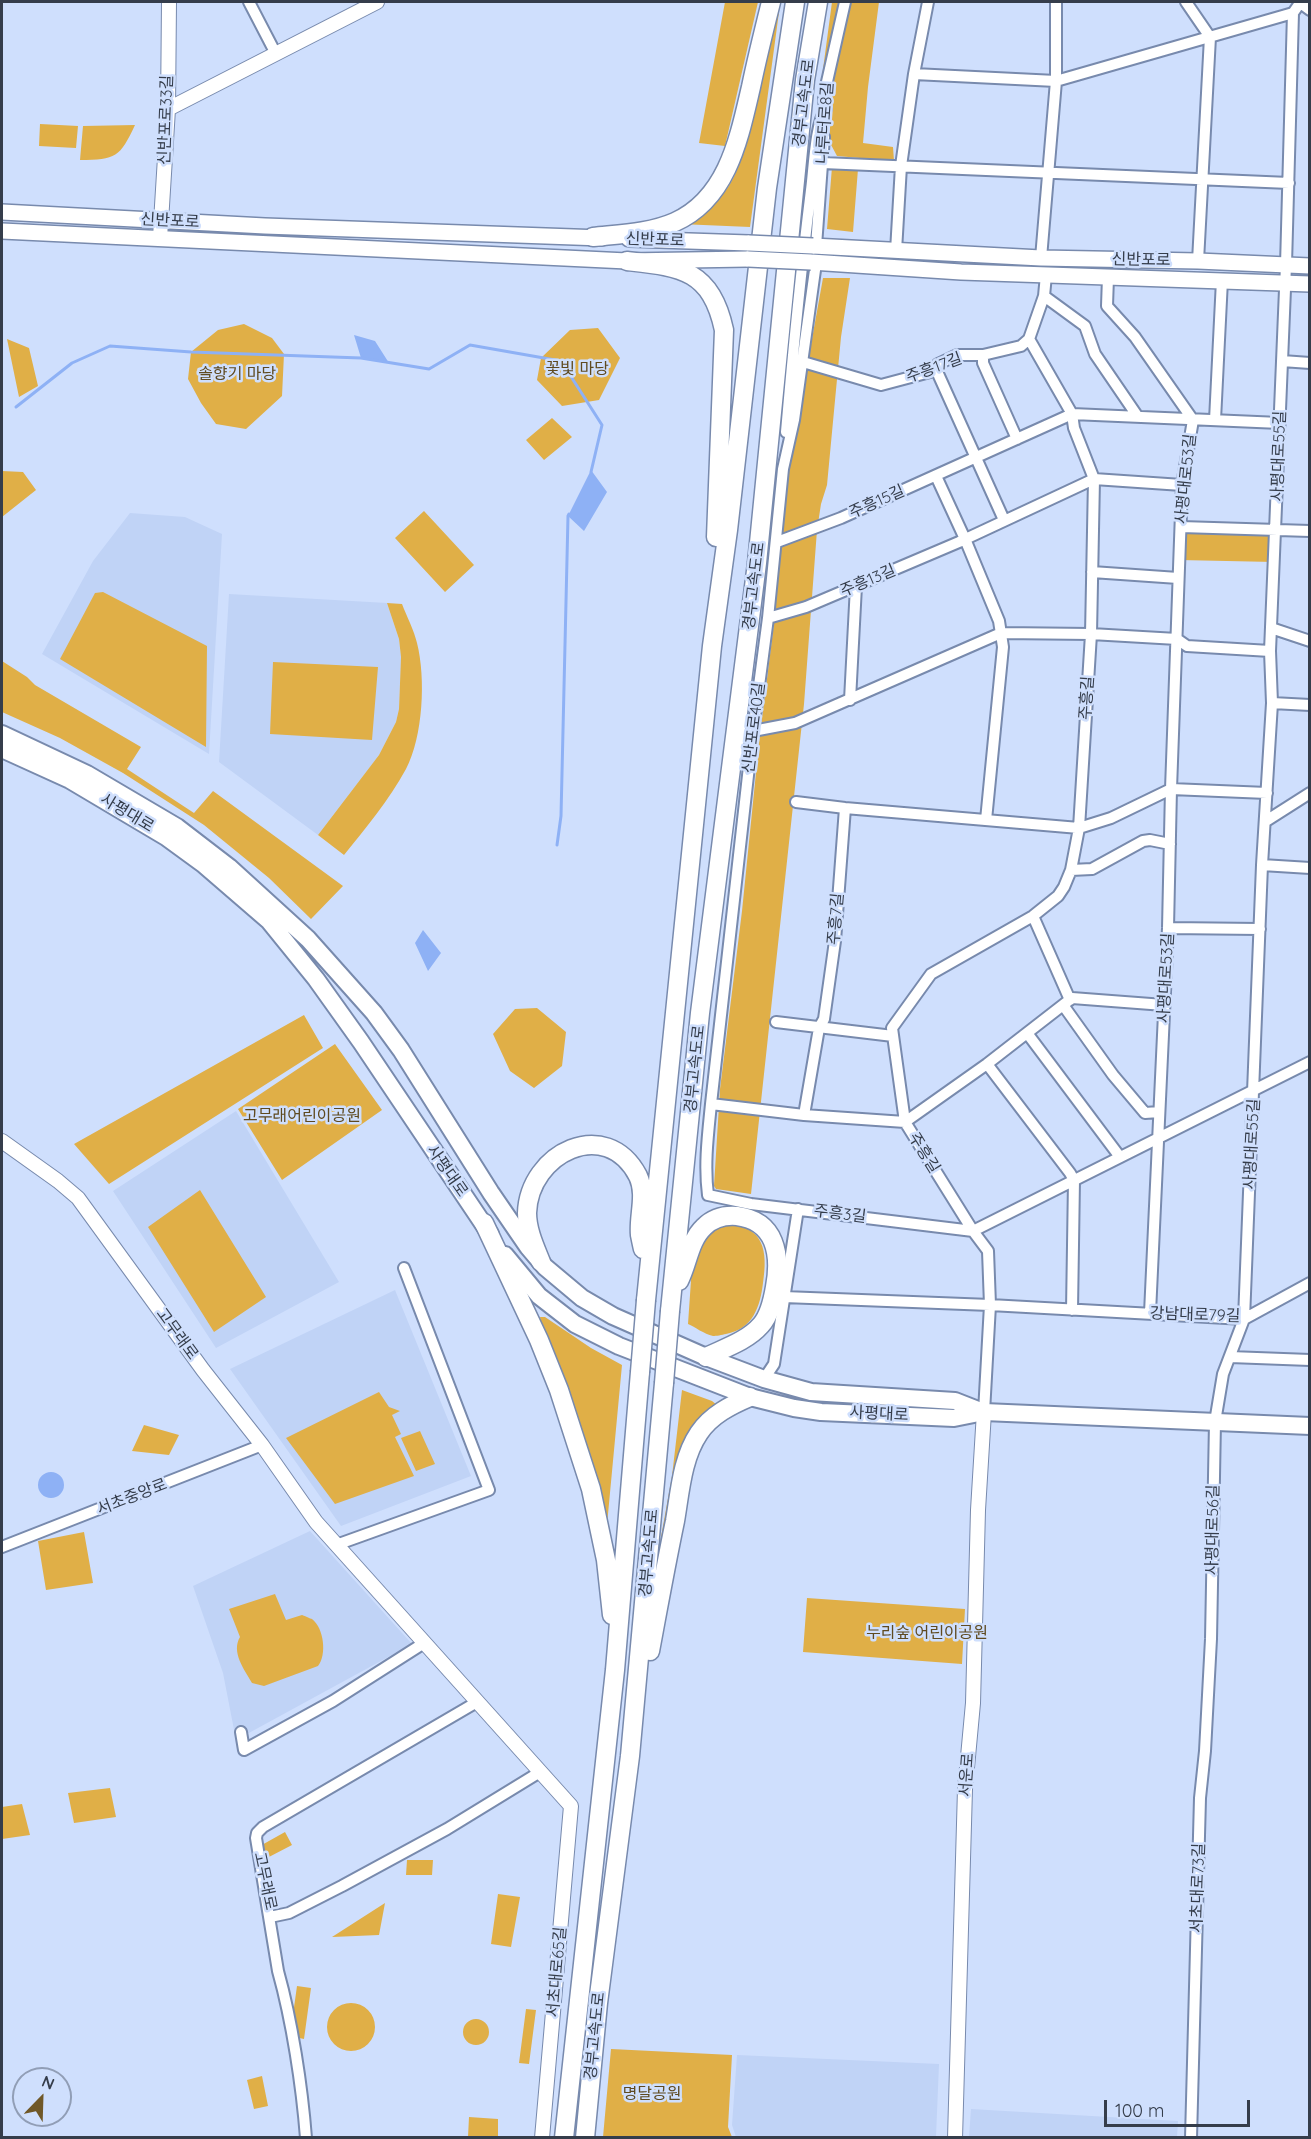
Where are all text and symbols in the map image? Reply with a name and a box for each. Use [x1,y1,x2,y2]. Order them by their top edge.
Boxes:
street label: 경부고속도로 [789,58,819,148]
street label: 신반포로33길 [155,75,177,165]
street label: 나루터로8길 [813,81,837,165]
street label: 신반포로 [140,210,200,232]
street label: 신반포로 [625,229,685,251]
street label: 신반포로 [1111,250,1171,270]
street label: 주흥17길 [903,349,965,387]
park label: 꽃빛 마당 [545,359,609,379]
park label: 솔향기 마당 [198,364,276,384]
street label: 사평대로55길 [1268,410,1290,502]
street label: 사평대로53길 [1172,433,1200,525]
street label: 주흥15길 [846,481,908,523]
street label: 경부고속도로 [739,541,769,631]
street label: 주흥13길 [837,561,899,601]
street label: 주흥길 [1076,675,1098,721]
street label: 신반포로40길 [739,681,769,775]
street label: 사평대로 [97,790,157,836]
street label: 주흥7길 [824,892,848,946]
street label: 사평대로53길 [1154,932,1178,1024]
street label: 경부고속도로 [681,1024,709,1114]
street label: 사평대로55길 [1240,1098,1264,1190]
park label: 고무래어린이공원 [243,1106,361,1126]
street label: 주흥길 [904,1129,944,1177]
street label: 사평대로 [422,1141,472,1201]
street label: 주흥3길 [813,1201,867,1227]
street label: 강남대로79길 [1149,1304,1241,1326]
street label: 고무래로 [152,1305,202,1363]
street label: 사평대로 [849,1403,909,1425]
street label: 서초중앙로 [94,1475,170,1519]
street label: 사평대로56길 [1203,1484,1223,1576]
street label: 경부고속도로 [636,1508,662,1598]
park label: 누리숲 어린이공원 [866,1623,988,1643]
street label: 서운로 [956,1752,978,1798]
street label: 서초대로73길 [1187,1843,1209,1933]
street label: 고무래로 [249,1850,281,1912]
street label: 서초대로65길 [543,1926,571,2018]
street label: 경부고속도로 [581,1991,609,2081]
north arrow [12,2067,72,2127]
text: N [39,2071,58,2094]
park label: 명달공원 [623,2084,681,2104]
scale bar [1107,2088,1252,2126]
text: 100 m [1115,2099,1164,2122]

